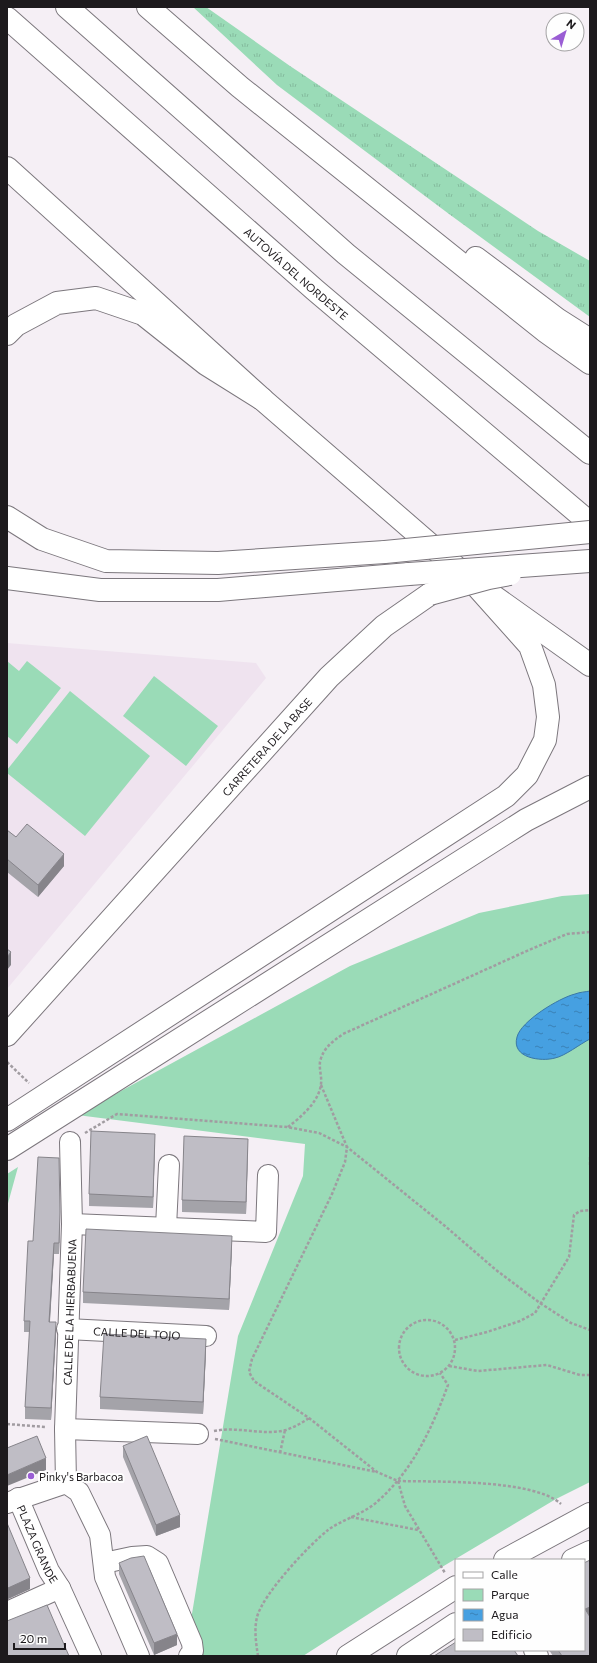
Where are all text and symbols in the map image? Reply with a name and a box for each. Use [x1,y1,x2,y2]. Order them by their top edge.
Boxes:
north arrow [545,12,585,52]
text: N [564,16,579,31]
street label: AUTOVÍA DEL NORDESTE [242,224,351,322]
street label: CARRETERA DE LA BASE [219,695,314,798]
street label: CALLE DE LA HIERBABUENA [60,1238,78,1386]
street label: CALLE DEL TOJO [93,1324,181,1342]
place label: Pinky's Barbacoa [39,1470,123,1483]
marker: Pinky's Barbacoa [26,1471,36,1481]
street label: PLAZA GRANDE [15,1503,61,1585]
legend [455,1559,585,1651]
text: Calle [491,1567,518,1581]
text: Parque [491,1587,529,1601]
text: Agua [491,1607,519,1621]
scale bar [14,1625,65,1651]
text: Edificio [491,1627,532,1641]
text: 20 m [20,1631,47,1645]

